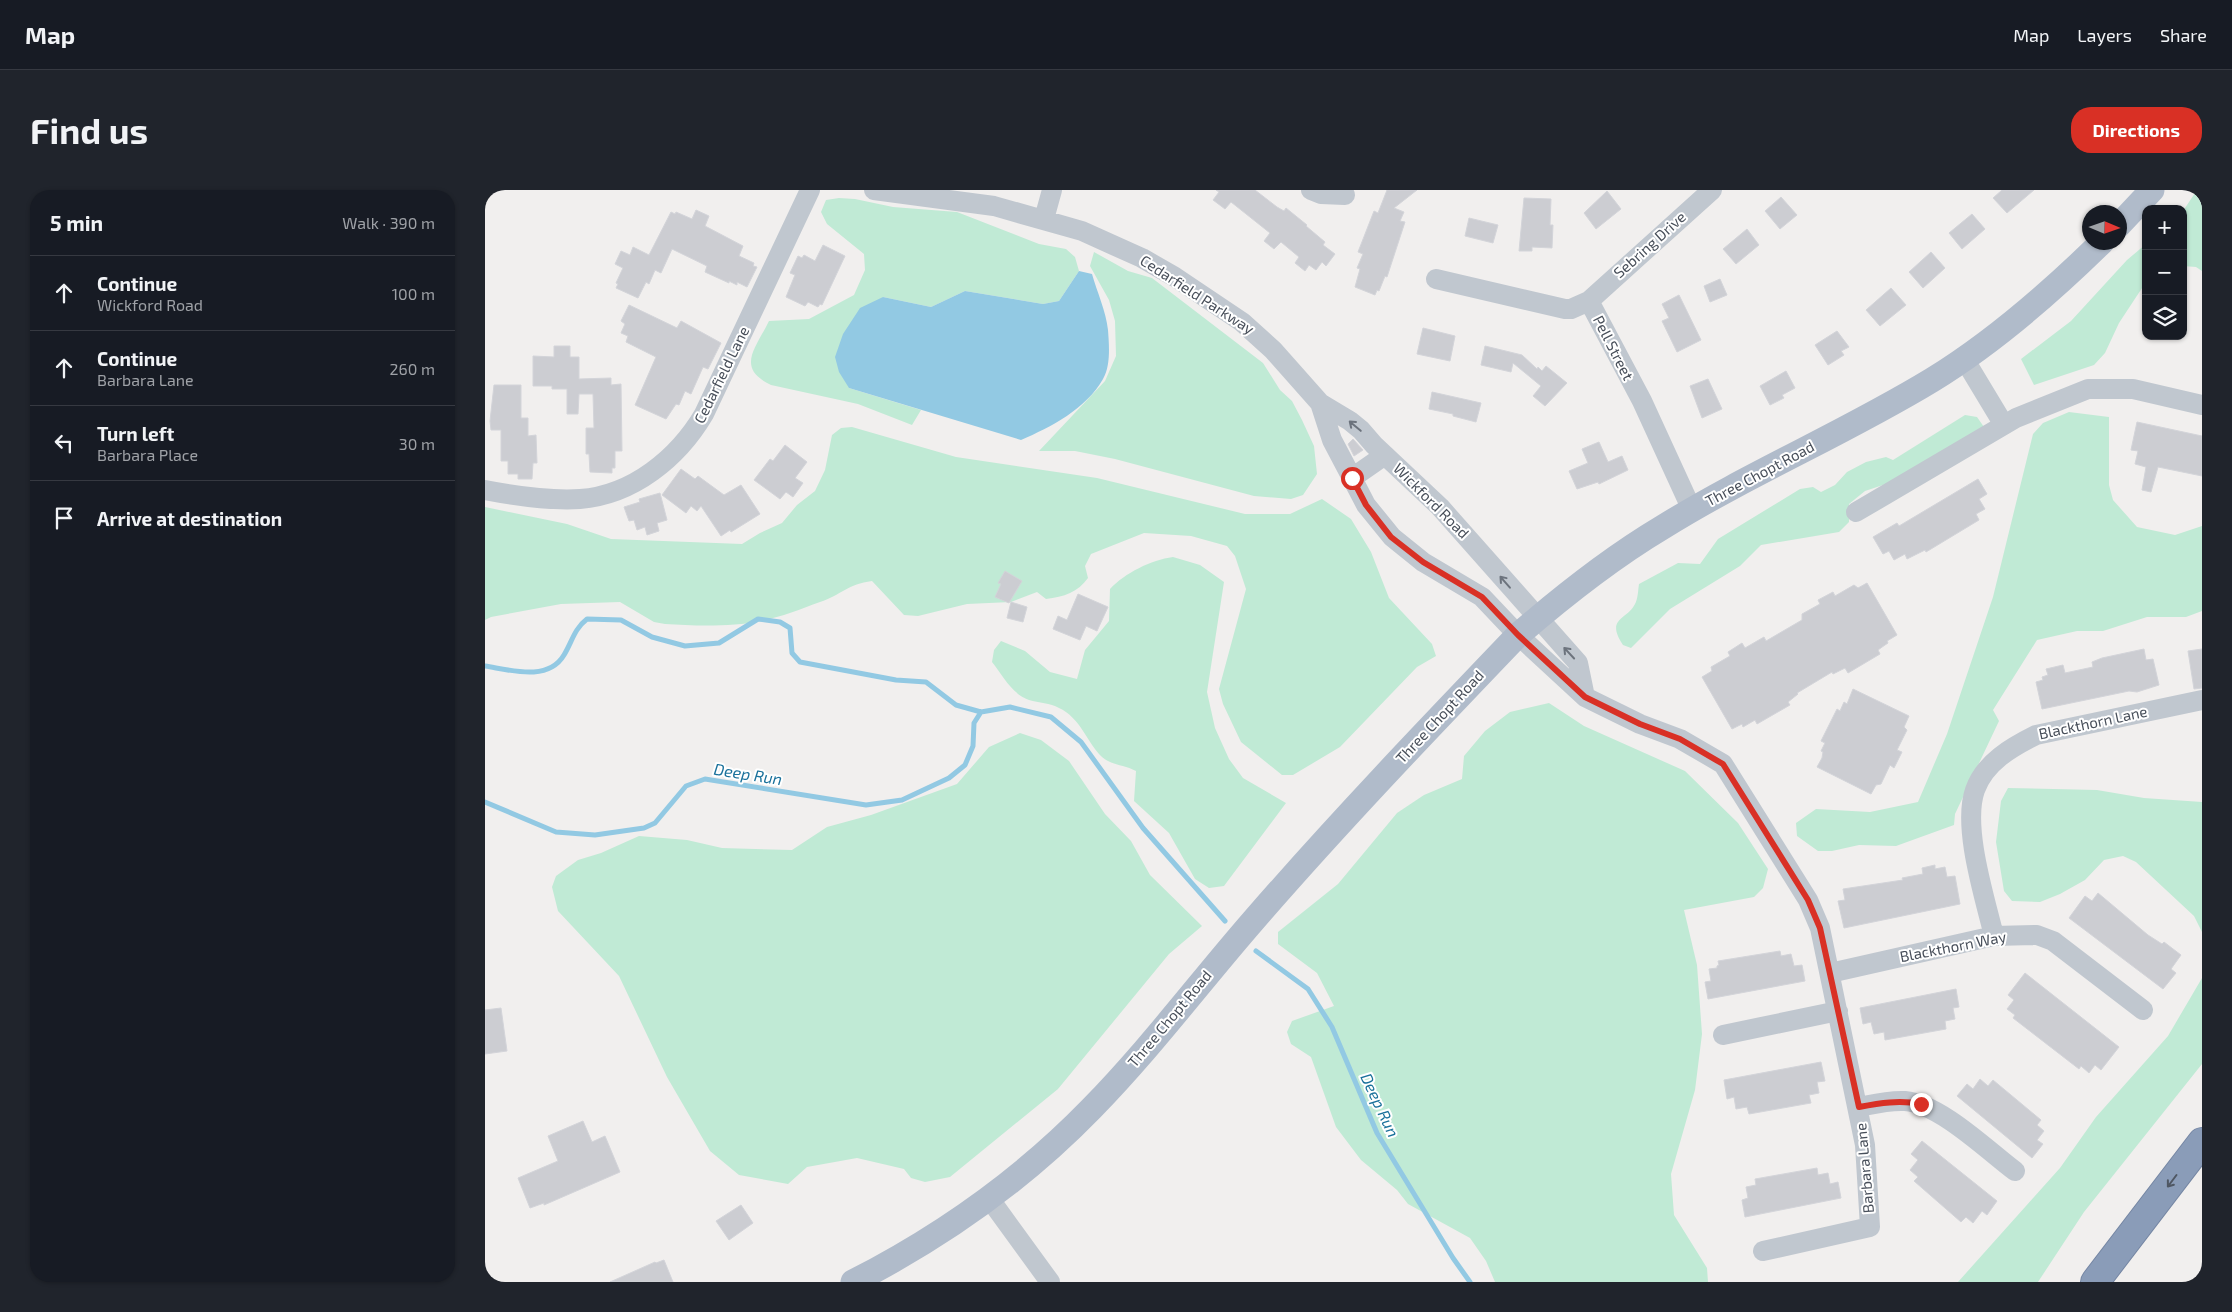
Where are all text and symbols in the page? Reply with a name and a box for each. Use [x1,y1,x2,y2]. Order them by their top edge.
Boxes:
text: Map [25,20,75,49]
text: Map [2013,24,2049,46]
text: Layers [2077,24,2132,46]
text: Share [2160,24,2207,46]
button: Directions [2071,107,2202,153]
text: Find us [30,109,148,151]
north arrow [2082,205,2127,250]
map controls [2142,205,2187,340]
button: + [2142,205,2187,250]
street label: Sebring Drive [1610,207,1689,281]
text: 5 min [50,210,103,235]
text: Walk · 390 m [342,213,435,232]
button: − [2142,250,2187,295]
street label: Cedarfield Parkway [1137,251,1258,338]
text: Continue [97,272,177,295]
icon: ahead [50,279,78,307]
text: 100 m [392,284,435,303]
text: Wickford Road [97,295,203,314]
button: layers [2142,295,2187,340]
street label: Pell Street [1590,312,1638,383]
street label: Cedarfield Lane [690,323,752,426]
text: Continue [97,347,177,370]
icon: ahead [50,354,78,382]
text: 260 m [390,359,435,378]
text: Barbara Lane [97,370,194,389]
one-way arrow [1349,420,1362,431]
text: Turn left [97,422,174,445]
icon: left [50,429,78,457]
text: 30 m [399,434,435,453]
street label: Three Chopt Road [1702,437,1817,509]
text: Barbara Place [97,445,198,464]
street label: Wickford Road [1390,459,1473,542]
route start [1341,467,1364,490]
icon: arrive [50,504,78,532]
text: Arrive at destination [97,507,282,530]
one-way arrow [1499,575,1511,588]
one-way arrow [1563,647,1575,660]
street label: Three Chopt Road [1392,666,1487,767]
street label: Blackthorn Lane [2037,702,2149,742]
water label: Deep Run [713,759,784,788]
street label: Blackthorn Way [1898,927,2008,965]
street label: Three Chopt Road [1124,966,1215,1070]
water label: Deep Run [1357,1070,1404,1140]
route end [1910,1093,1933,1116]
street label: Barbara Lane [1851,1122,1877,1214]
one-way arrow [2167,1174,2178,1187]

